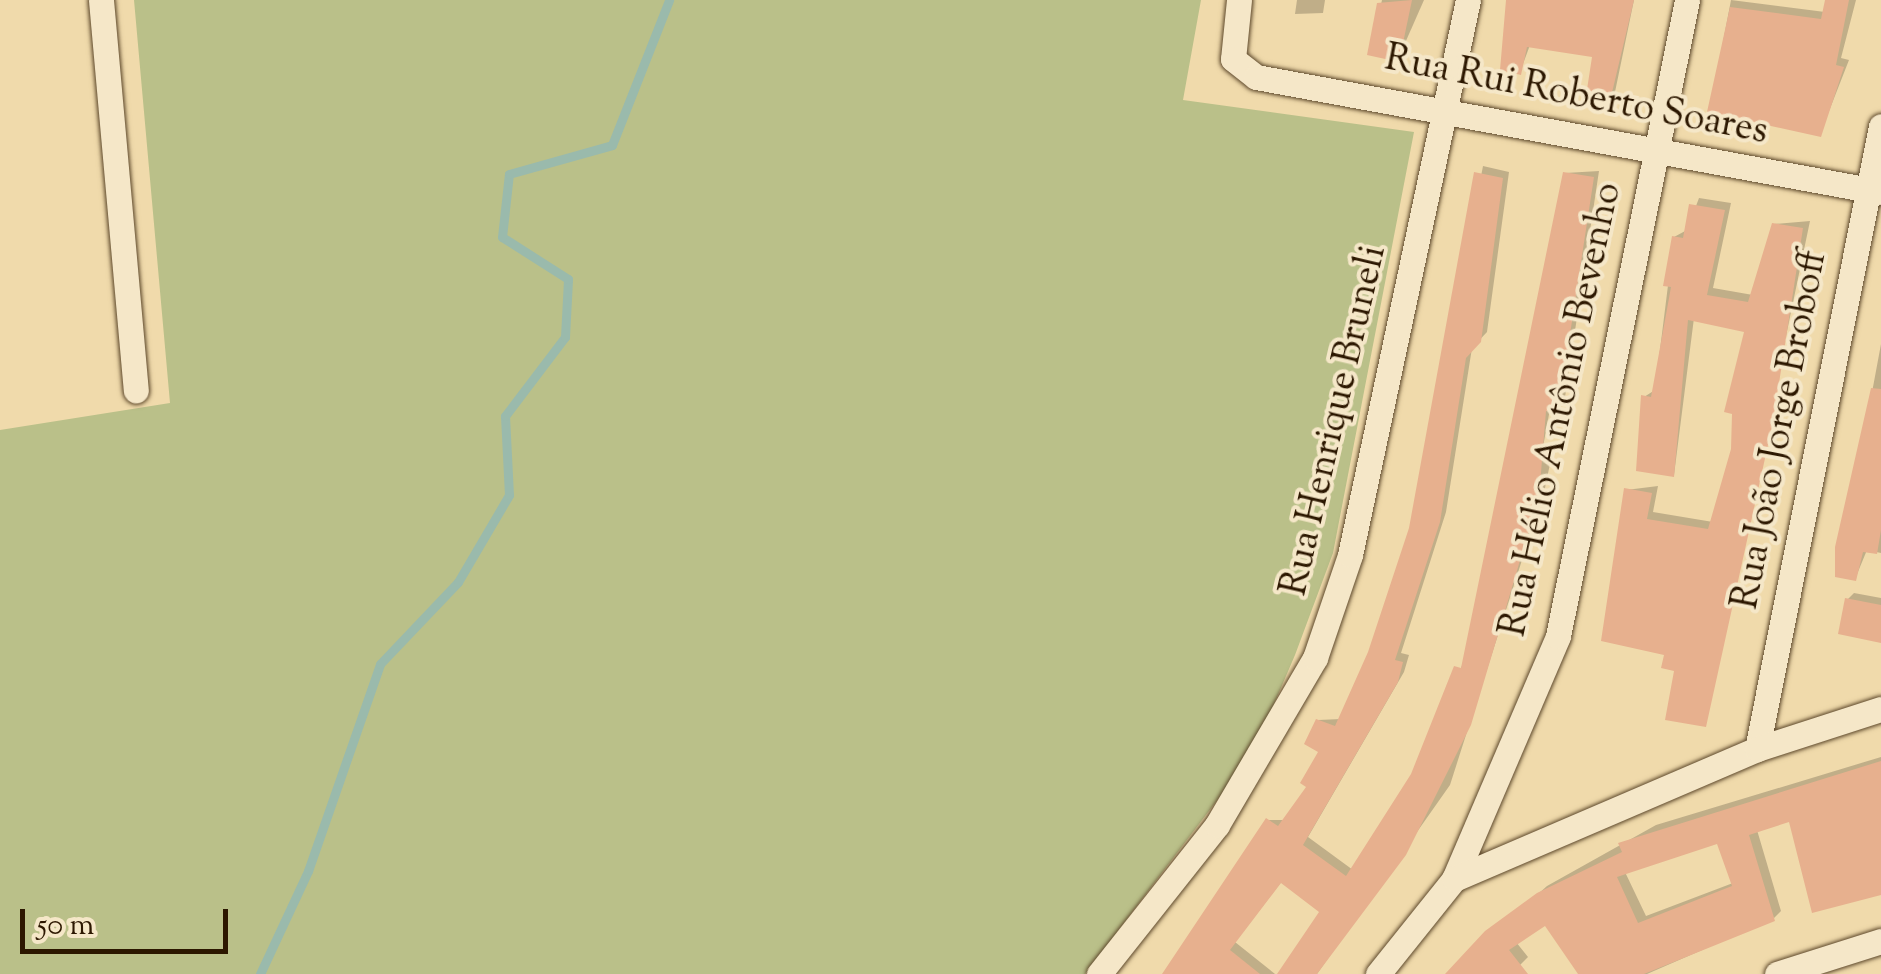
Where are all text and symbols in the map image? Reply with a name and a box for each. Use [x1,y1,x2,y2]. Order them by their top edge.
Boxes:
street label: Rua Rui Roberto Soares [1381,37,1771,157]
street label: Rua Hélio Antônio Bevenho [1493,179,1633,641]
street label: Rua Henrique Bruneli [1274,241,1398,601]
street label: Rua João Jorge Broboff [1725,247,1839,613]
scale bar [25,889,232,951]
text: 50 m [37,905,94,948]

